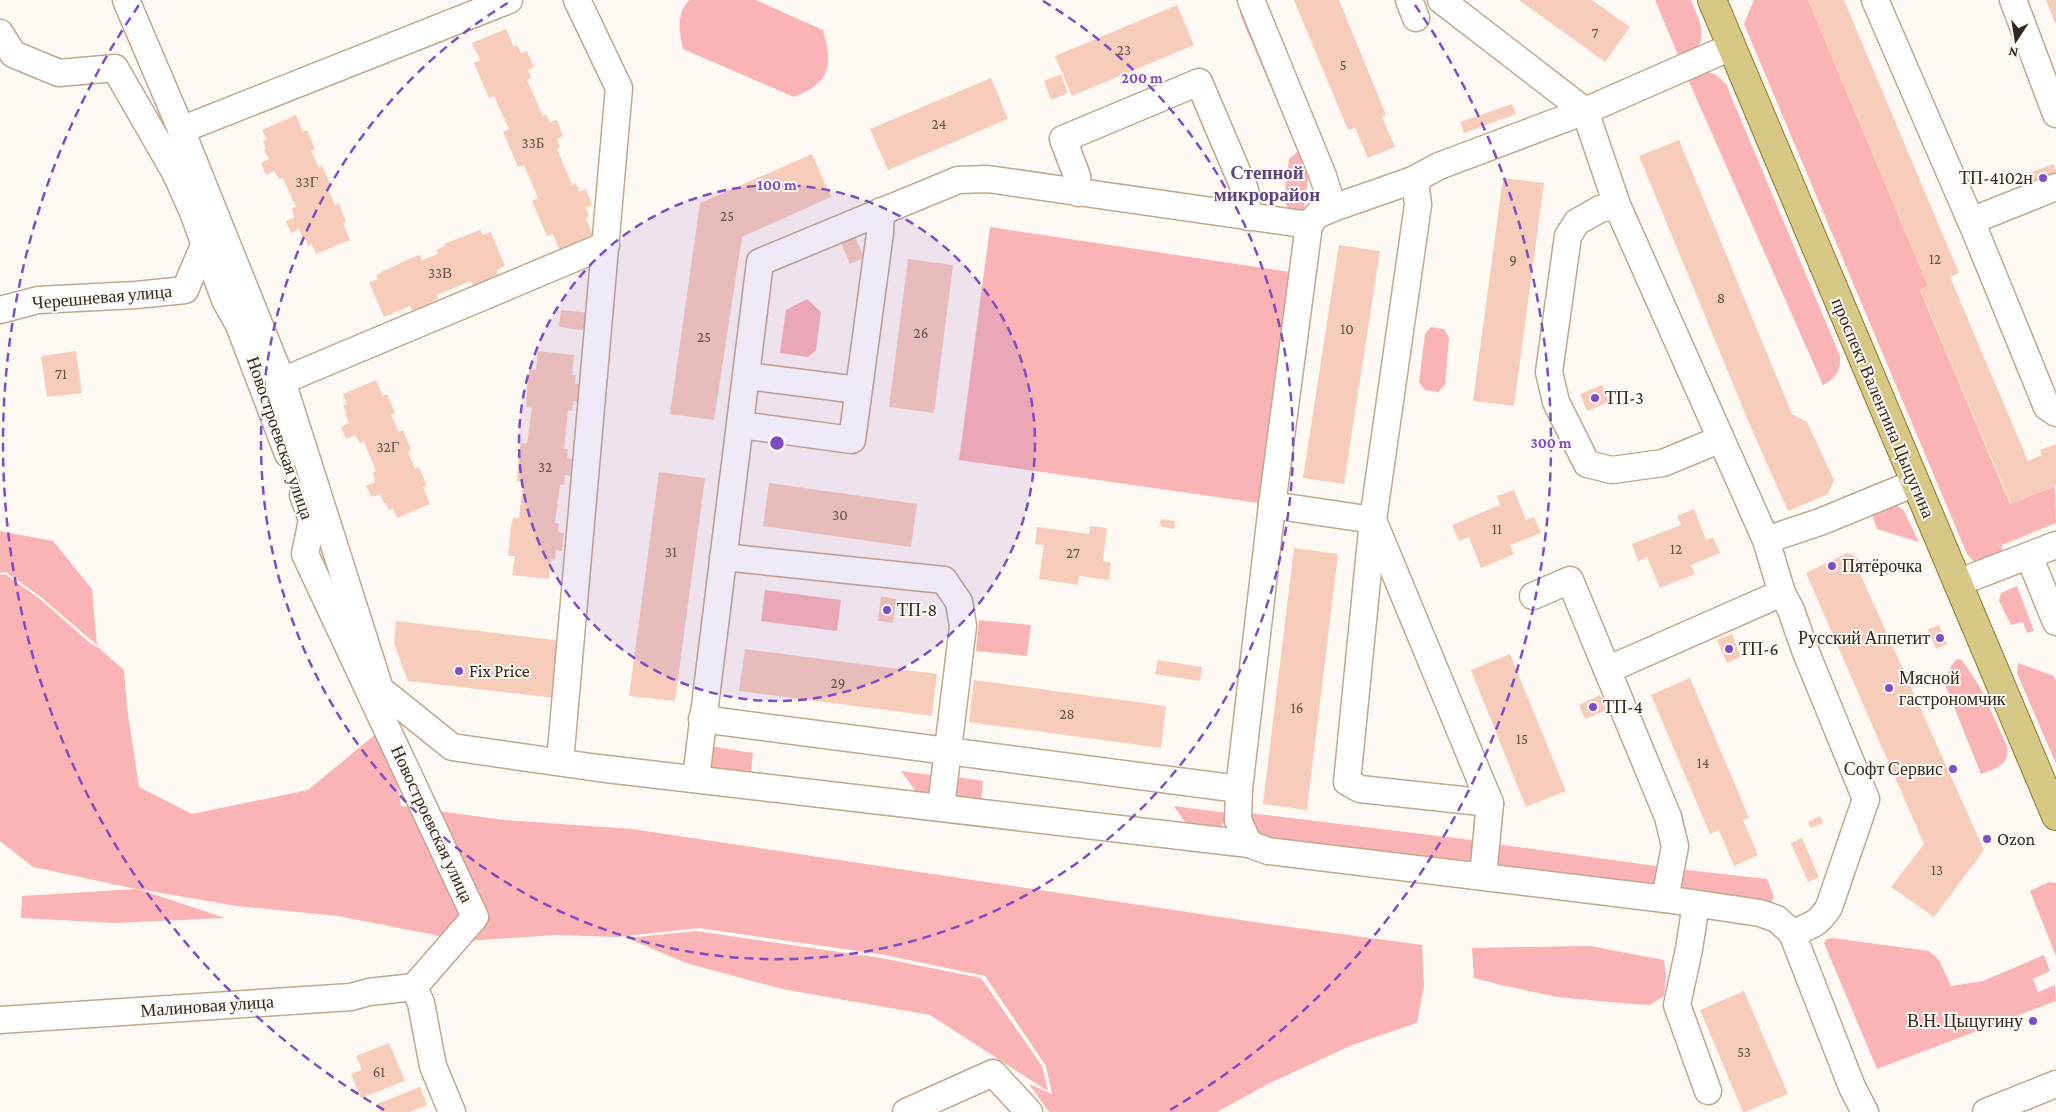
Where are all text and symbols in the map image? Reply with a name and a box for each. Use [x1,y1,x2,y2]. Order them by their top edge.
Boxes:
north arrow [1991,15,2041,65]
house number: 7 [1592,25,1599,41]
house number: 23 [1117,42,1131,58]
text: N [2007,44,2020,62]
house number: 5 [1339,57,1347,73]
text: 200 m [1121,70,1163,86]
house number: 24 [932,116,946,132]
house number: 33Б [522,135,544,151]
district label: Степной микрорайон [1214,162,1320,205]
place label: ТП-4102н [1959,168,2033,188]
marker: ТП-4102н [2037,172,2049,184]
house number: 33Г [296,174,319,190]
text: 100 m [757,177,797,193]
house number: 25 [720,208,734,224]
house number: 12 [1929,251,1941,267]
house number: 9 [1509,252,1517,268]
house number: 33В [428,265,452,281]
street label: Черешневая улица [31,281,173,313]
house number: 8 [1717,290,1725,306]
street label: проспект Валентина Цыцугина [1827,295,1939,521]
house number: 10 [1340,321,1354,337]
house number: 26 [914,325,928,341]
house number: 25 [697,329,711,345]
street label: Новостроевская улица [243,354,317,522]
house number: 71 [55,366,67,382]
place label: ТП-3 [1605,388,1644,408]
marker: ТП-3 [1589,392,1601,404]
centre of rings [768,434,786,452]
text: 300 m [1530,435,1572,451]
house number: 32Г [377,439,400,455]
house number: 32 [538,459,552,475]
house number: 30 [832,507,848,523]
house number: 11 [1492,521,1502,537]
house number: 12 [1670,541,1682,557]
house number: 31 [665,544,677,560]
house number: 27 [1066,545,1080,561]
place label: Пятёрочка [1842,556,1922,576]
marker: Пятёрочка [1826,560,1838,572]
place label: ТП-8 [897,600,937,620]
marker: ТП-8 [881,604,893,616]
place label: Русский Аппетит [1798,628,1930,648]
marker: Русский Аппетит [1934,632,1946,644]
place label: ТП-6 [1739,639,1779,659]
marker: ТП-6 [1723,643,1735,655]
place label: Fix Price [469,661,530,681]
marker: Fix Price [453,665,465,677]
place label: Мясной гастрономчик [1899,668,2006,709]
house number: 29 [831,675,845,691]
marker: Мясной гастрономчик [1883,682,1895,694]
place label: ТП-4 [1603,697,1643,717]
house number: 16 [1291,700,1303,716]
marker: ТП-4 [1587,701,1599,713]
house number: 28 [1059,706,1075,722]
house number: 15 [1516,731,1528,747]
street label: Новостроевская улица [387,742,477,906]
house number: 14 [1697,755,1709,771]
place label: Софт Сервис [1844,759,1943,779]
marker: Софт Сервис [1947,763,1959,775]
place label: Ozon [1997,829,2036,849]
marker: Ozon [1981,833,1993,845]
house number: 13 [1931,862,1943,878]
street label: Малиновая улица [140,991,274,1021]
place label: В.Н. Цыцугину [1907,1011,2023,1031]
marker: В.Н. Цыцугину [2027,1015,2039,1027]
house number: 53 [1737,1044,1751,1060]
house number: 61 [373,1064,385,1080]

